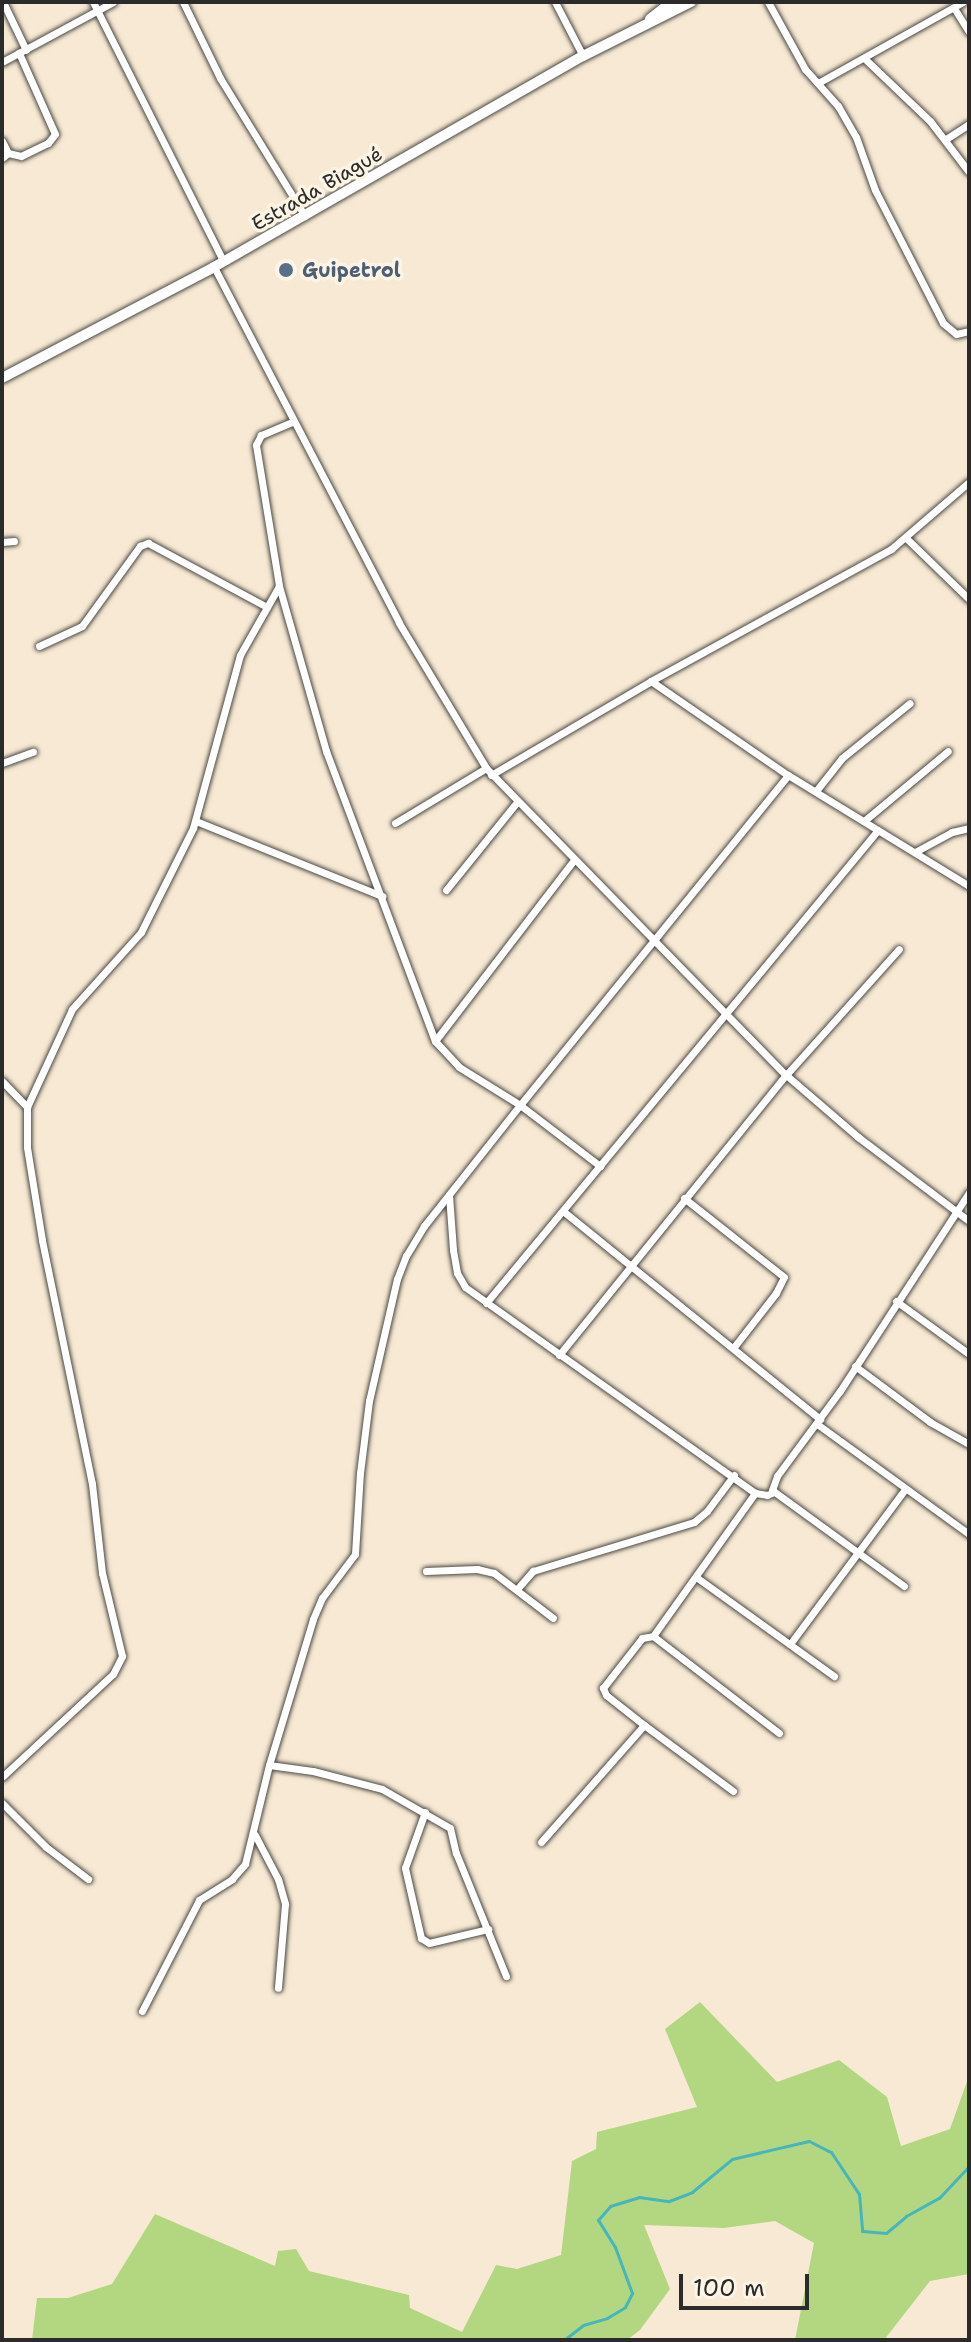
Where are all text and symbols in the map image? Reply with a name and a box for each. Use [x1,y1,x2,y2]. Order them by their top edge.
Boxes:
street label: Estrada Biagué [247,142,387,236]
place label: Guipetrol [302,258,401,282]
marker: Guipetrol [277,261,295,279]
scale bar [683,2258,813,2308]
text: 100 m [693,2272,765,2304]

